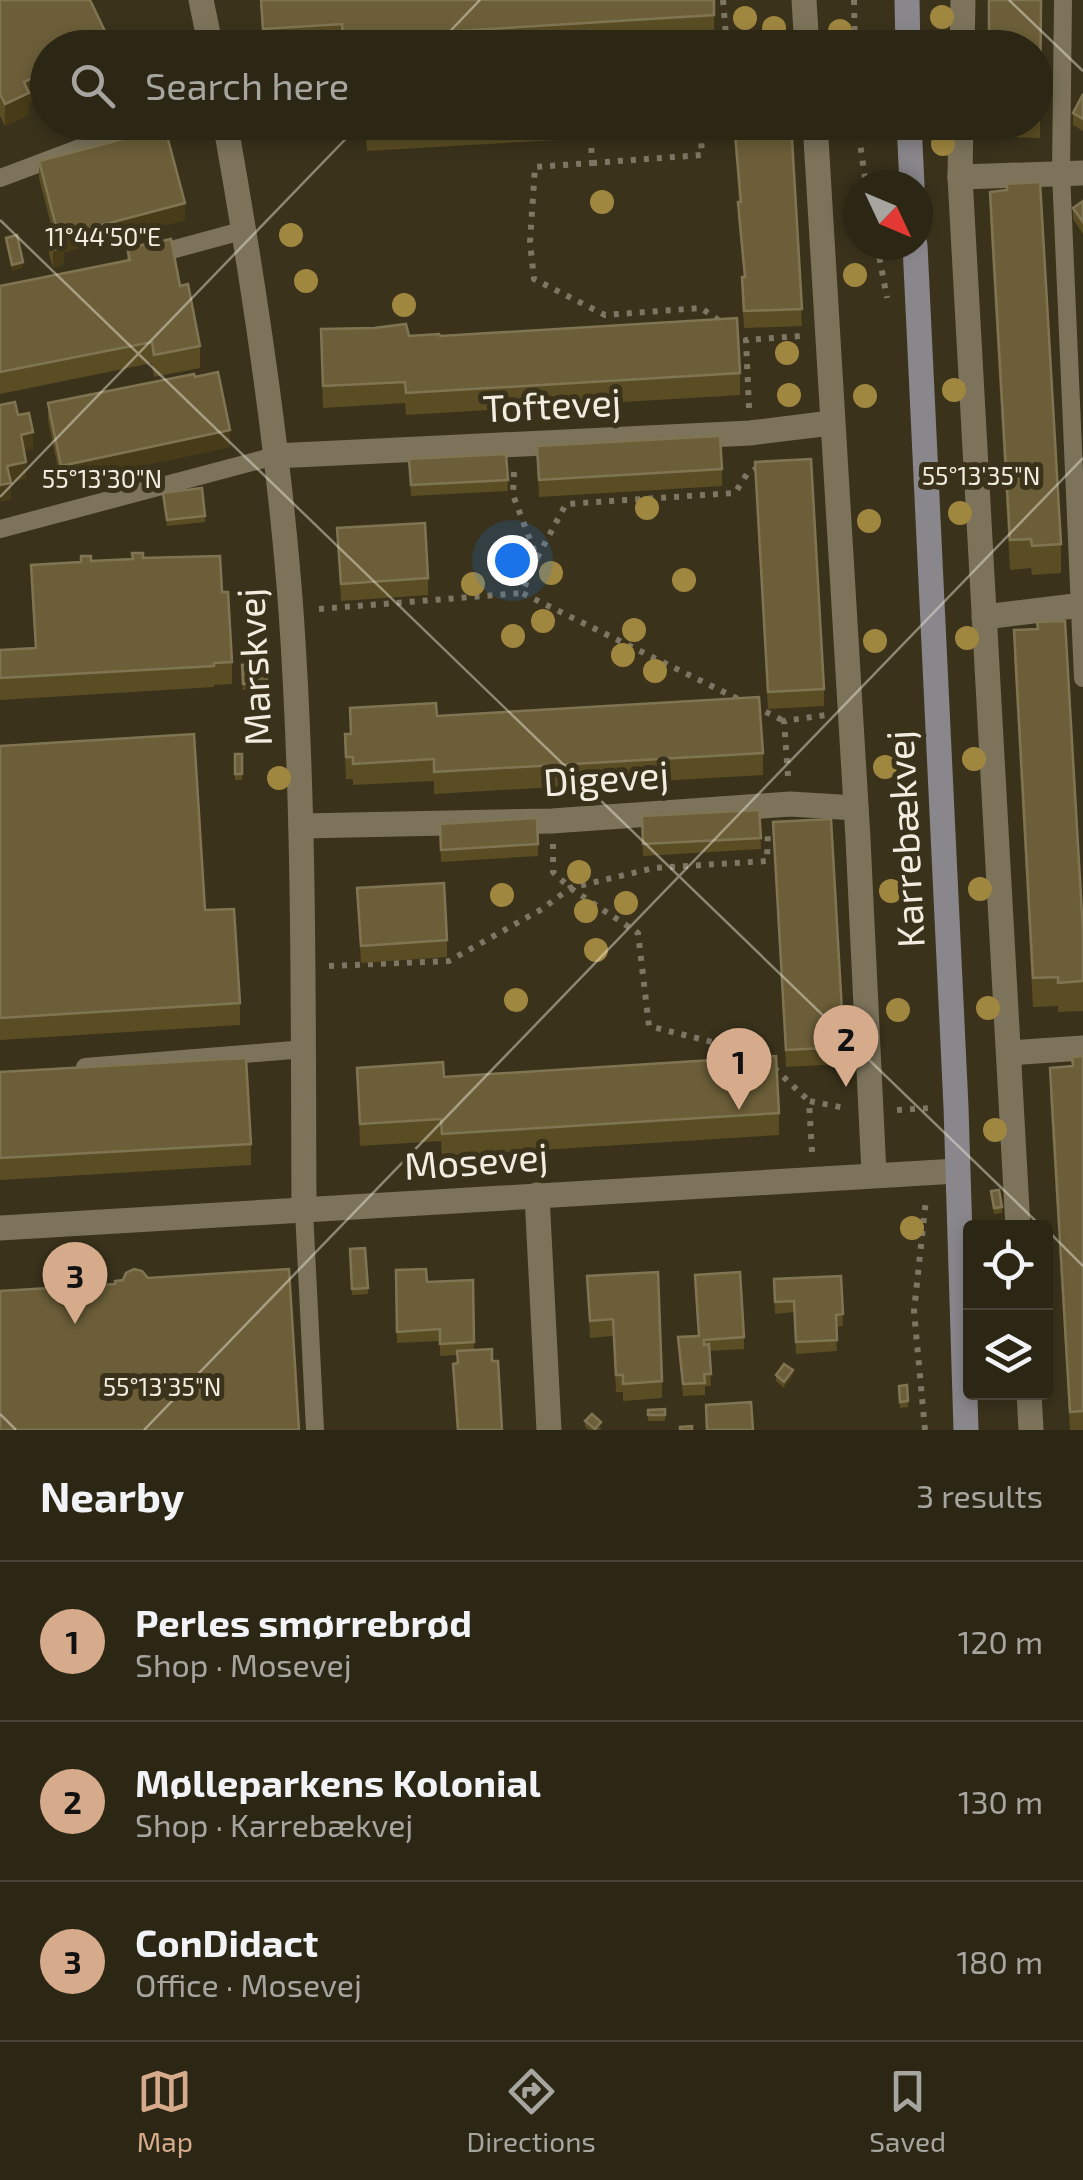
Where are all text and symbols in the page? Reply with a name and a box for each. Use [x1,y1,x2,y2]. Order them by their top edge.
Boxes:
search box [30,30,1053,140]
icon: search [65,58,120,113]
text: Search here [145,62,349,108]
north arrow [843,170,933,260]
text: 11°44'50"E [45,221,161,251]
street label: Toftevej [482,377,622,431]
text: 55°13'35"N [922,460,1040,490]
text: 55°13'30"N [42,463,162,493]
your location [487,535,538,586]
street label: Marskvej [226,587,280,747]
street label: Karrebækvej [875,729,933,949]
street label: Digevej [541,750,670,804]
pin: 2 [814,1004,878,1087]
pin: 1 [706,1028,772,1110]
street label: Mosevej [402,1132,549,1188]
map controls [963,1220,1053,1400]
button: locate [963,1220,1053,1310]
pin: 3 [42,1242,108,1324]
button: layers [963,1310,1053,1400]
text: 55°13'35"N [103,1371,221,1401]
text: Nearby [40,1470,184,1520]
text: 3 results [916,1476,1043,1514]
text: Perles smørrebrød [135,1599,472,1645]
text: 1 [66,1622,79,1660]
text: 120 m [958,1622,1043,1660]
text: Shop · Mosevej [135,1645,352,1683]
text: Mølleparkens Kolonial [135,1759,541,1805]
text: 2 [63,1782,82,1820]
text: 130 m [958,1782,1043,1820]
text: Shop · Karrebækvej [135,1805,413,1843]
text: ConDidact [135,1919,318,1965]
text: 3 [63,1942,82,1980]
text: 180 m [956,1942,1043,1980]
text: Office · Mosevej [135,1965,362,2003]
tab: Map [137,2064,193,2158]
tab: Directions [467,2064,596,2158]
tab: Saved [869,2064,946,2158]

